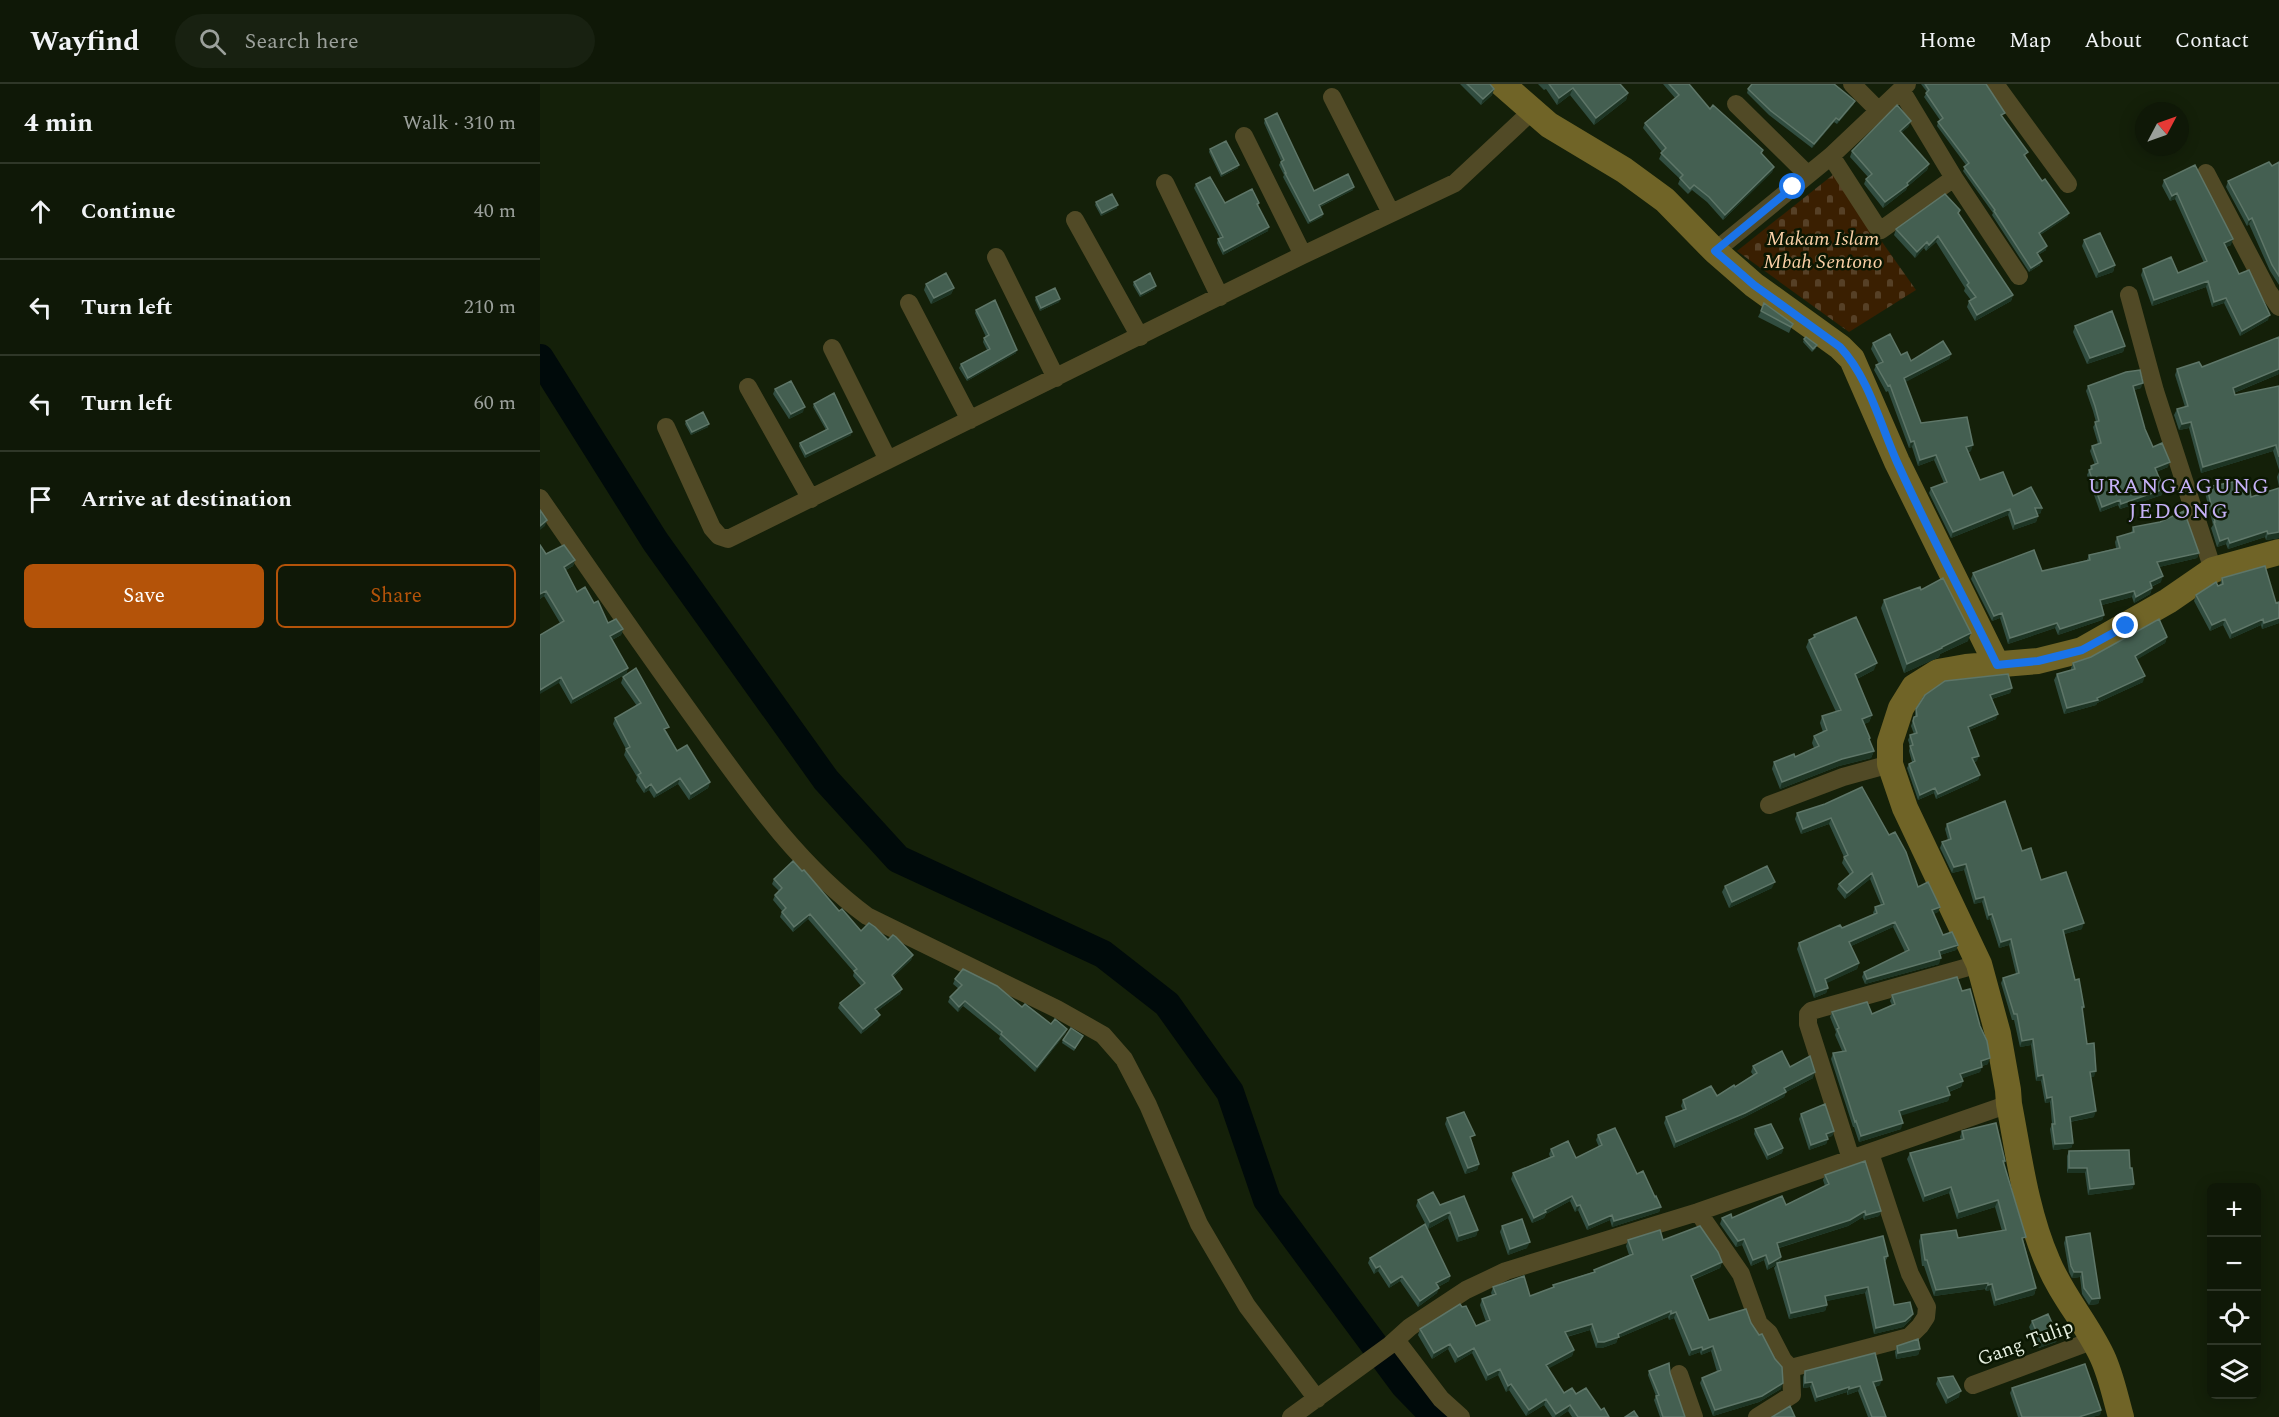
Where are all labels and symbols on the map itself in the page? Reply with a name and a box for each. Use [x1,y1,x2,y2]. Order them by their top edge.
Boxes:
north arrow [2135,102,2189,156]
route start [1779,173,1805,199]
park label: Makam Islam Mbah Sentono [1763,224,1883,277]
district label: URANGAGUNG JEDONG [2088,470,2270,528]
route end [2112,612,2138,638]
street label: Gang Tulip [1973,1312,2078,1374]

